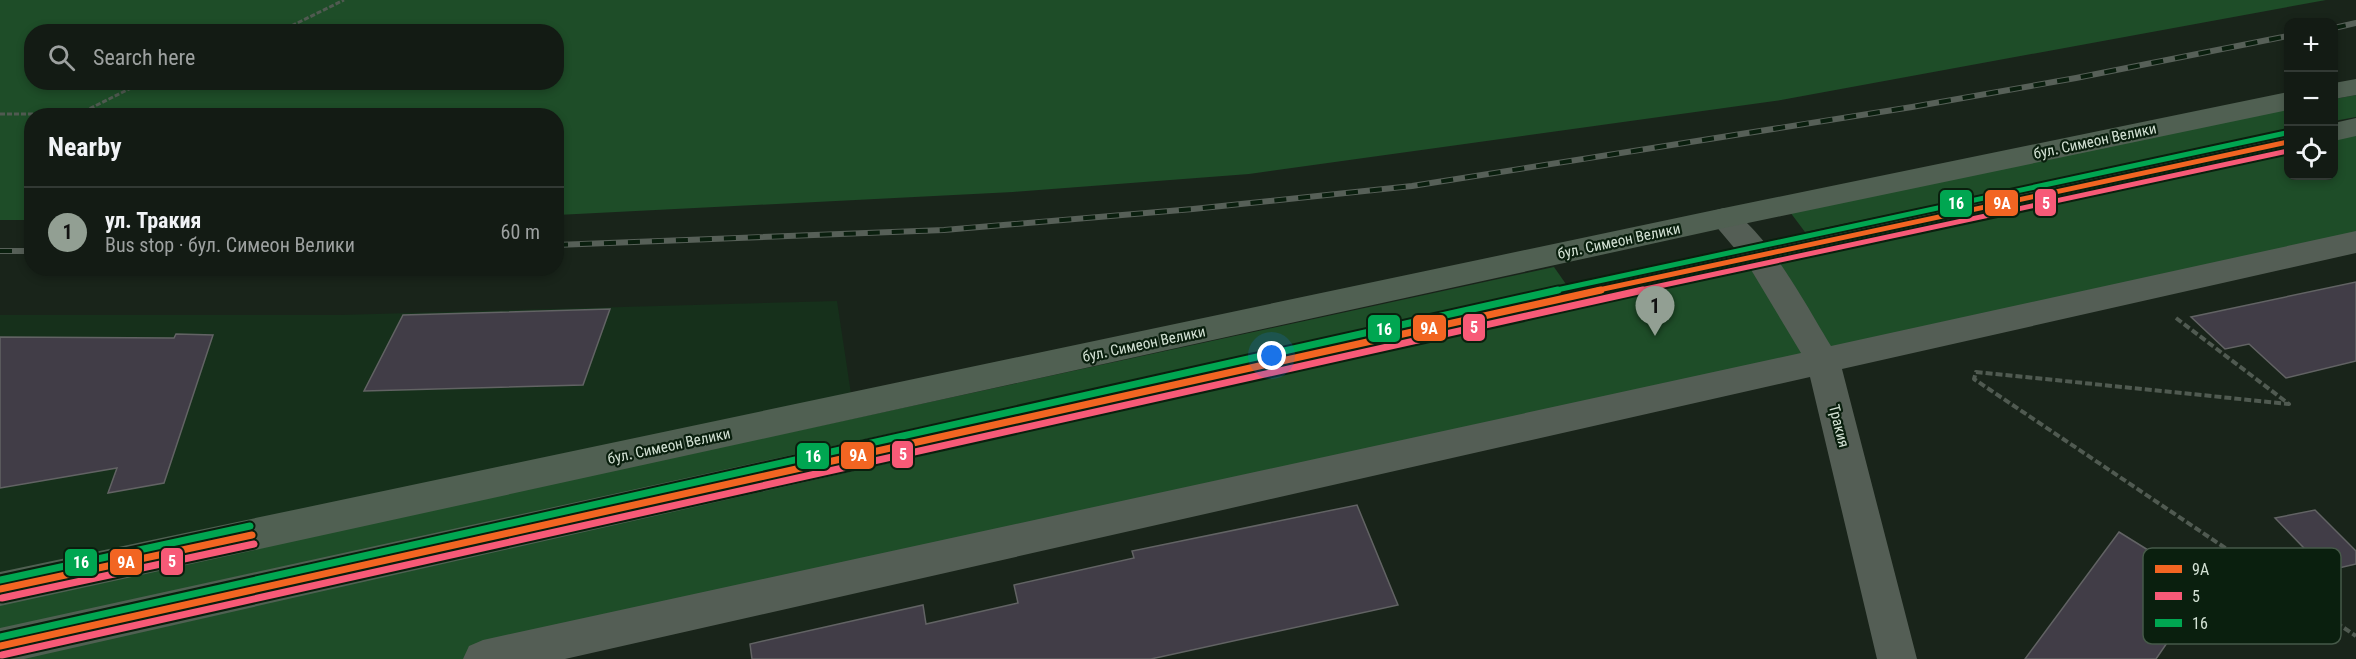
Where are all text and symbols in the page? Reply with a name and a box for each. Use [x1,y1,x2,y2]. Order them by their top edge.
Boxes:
map controls [2284,18,2338,180]
button: + [2284,18,2338,72]
search box [24,24,564,90]
icon: search [45,41,78,74]
text: Search here [93,45,195,70]
button: − [2284,72,2338,126]
street label: бул. Симеон Велики [2032,119,2158,163]
button: locate [2284,126,2338,180]
text: Nearby [48,132,122,162]
line badge: 5 [2034,188,2057,217]
line badge: 16 [1939,189,1973,218]
line badge: 9А [1984,189,2019,217]
text: 16 [1948,194,1964,213]
text: 9А [1993,194,2011,213]
text: 5 [2042,194,2050,213]
text: ул. Тракия [105,208,201,233]
street label: бул. Симеон Велики [1556,219,1682,263]
text: 1 [62,220,73,244]
text: 60 m [501,220,540,244]
text: Bus stop · бул. Симеон Велики [105,233,355,257]
pin: 1 [1636,286,1674,336]
line badge: 5 [1462,313,1486,342]
line badge: 16 [1367,314,1401,343]
line badge: 9А [1412,314,1447,342]
text: 5 [1470,318,1478,337]
text: 9А [1420,319,1438,338]
text: 16 [1376,320,1392,339]
street label: бул. Симеон Велики [1081,322,1207,366]
your location [1257,341,1286,370]
street label: Тракия [1825,403,1853,449]
street label: бул. Симеон Велики [606,424,732,468]
line badge: 5 [891,440,914,469]
line badge: 9А [840,441,875,470]
line badge: 16 [796,442,830,470]
text: 5 [899,445,907,464]
text: 9А [849,446,867,465]
text: 16 [805,447,821,466]
line badge: 5 [160,547,184,576]
line badge: 16 [64,548,98,577]
line badge: 9А [109,548,143,576]
legend [2143,548,2341,644]
text: 5 [168,552,176,571]
text: 16 [73,553,89,572]
text: 9А [117,553,135,572]
text: 9А [2192,560,2209,579]
text: 5 [2192,587,2200,606]
text: 16 [2192,614,2208,633]

